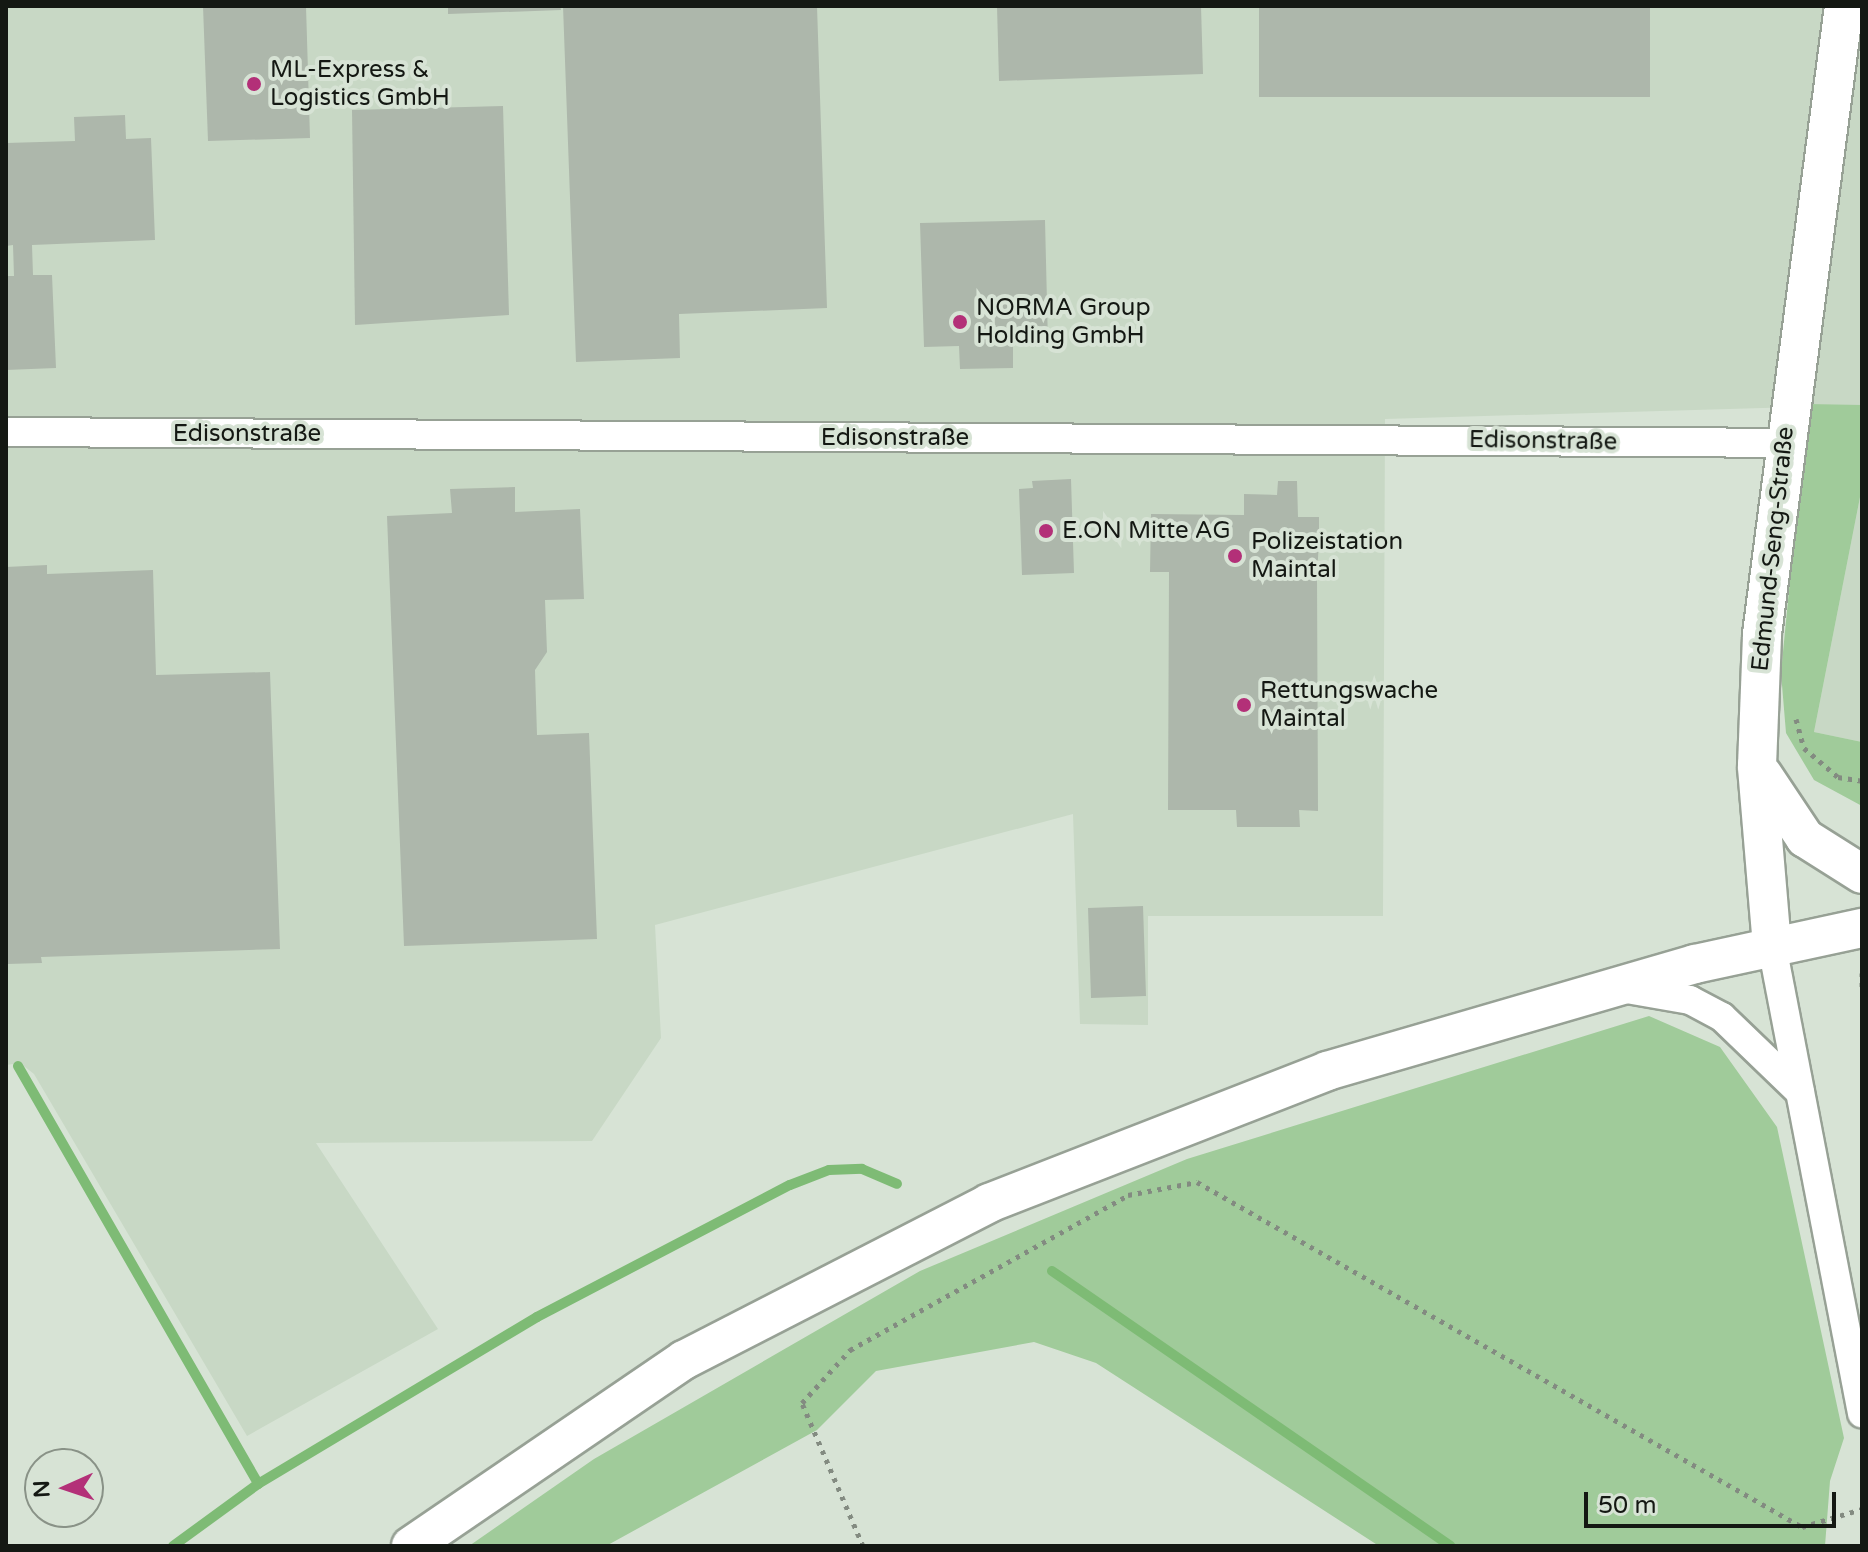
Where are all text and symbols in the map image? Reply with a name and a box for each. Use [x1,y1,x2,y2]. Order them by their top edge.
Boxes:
place label: ML-Express & Logistics GmbH [270,56,450,112]
marker: ML-Express & Logistics GmbH [245,75,263,93]
place label: NORMA Group Holding GmbH [976,294,1151,350]
marker: NORMA Group Holding GmbH [951,313,969,331]
street label: Edisonstraße [173,420,321,448]
street label: Edisonstraße [821,424,969,452]
street label: Edisonstraße [1469,425,1617,457]
street label: Edmund-Seng-Straße [1746,425,1800,673]
place label: E.ON Mitte AG [1062,517,1231,545]
marker: E.ON Mitte AG [1037,522,1055,540]
place label: Polizeistation Maintal [1251,528,1403,584]
marker: Polizeistation Maintal [1226,547,1244,565]
place label: Rettungswache Maintal [1260,677,1438,733]
marker: Rettungswache Maintal [1235,696,1253,714]
north arrow [24,1448,104,1528]
scale bar [1588,1476,1840,1526]
text: N [29,1480,55,1499]
text: 50 m [1598,1491,1656,1520]

